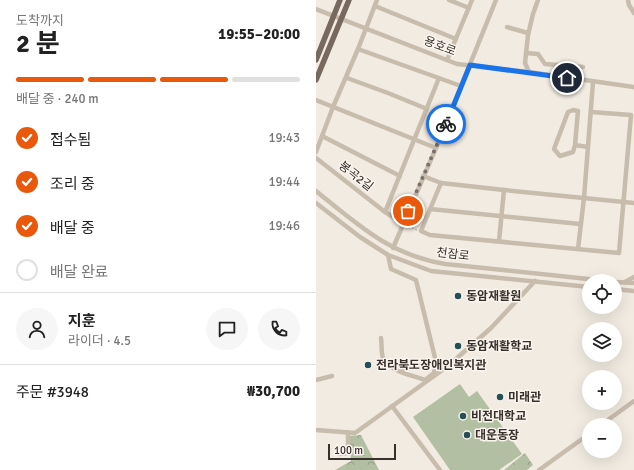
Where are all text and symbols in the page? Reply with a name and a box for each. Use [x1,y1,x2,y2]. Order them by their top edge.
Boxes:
text: 도착까지 [16,13,64,29]
text: 19:55–20:00 [218,25,300,43]
text: 2 분 [16,28,60,60]
street label: 용호로 [422,34,458,59]
pin [550,61,584,95]
icon: home [556,67,578,89]
text: 배달 중 · 240 m [16,91,99,107]
courier [426,104,466,144]
icon: bike [435,113,457,135]
icon: check [16,127,38,149]
text: 19:43 [268,130,300,146]
text: 접수됨 [50,131,91,149]
street label: 봉곡2길 [335,158,376,194]
icon: check [16,171,38,193]
text: 19:44 [268,174,300,190]
text: 조리 중 [50,175,95,193]
pin [391,194,425,228]
icon: bag [397,200,419,222]
icon: check [16,215,38,237]
text: 19:46 [268,218,300,234]
text: 배달 중 [50,219,95,237]
street label: 천잠로 [436,245,470,264]
text: 배달 완료 [50,263,109,281]
map controls [582,274,622,458]
button: locate [582,274,622,314]
place label: 동암재활원 [466,289,521,304]
marker: 동암재활원 [453,291,463,301]
button: person [16,308,58,350]
button: chat [206,308,248,350]
button: phone [258,308,300,350]
text: 지훈 [68,312,96,330]
button: layers [582,322,622,362]
text: 라이더 · 4.5 [68,333,131,349]
place label: 동암재활학교 [466,339,532,354]
marker: 동암재활학교 [453,341,463,351]
place label: 전라북도장애인복지관 [376,358,486,373]
marker: 전라북도장애인복지관 [363,360,373,370]
button: + [582,370,622,410]
text: ₩30,700 [247,382,300,400]
text: 주문 #3948 [16,383,89,401]
place label: 미래관 [508,390,541,405]
marker: 미래관 [495,392,505,402]
place label: 비전대학교 [471,409,526,424]
marker: 비전대학교 [458,411,468,421]
button: − [582,418,622,458]
place label: 대운동장 [475,428,519,443]
marker: 대운동장 [462,430,472,440]
scale bar [328,442,396,461]
text: 100 m [334,444,363,457]

